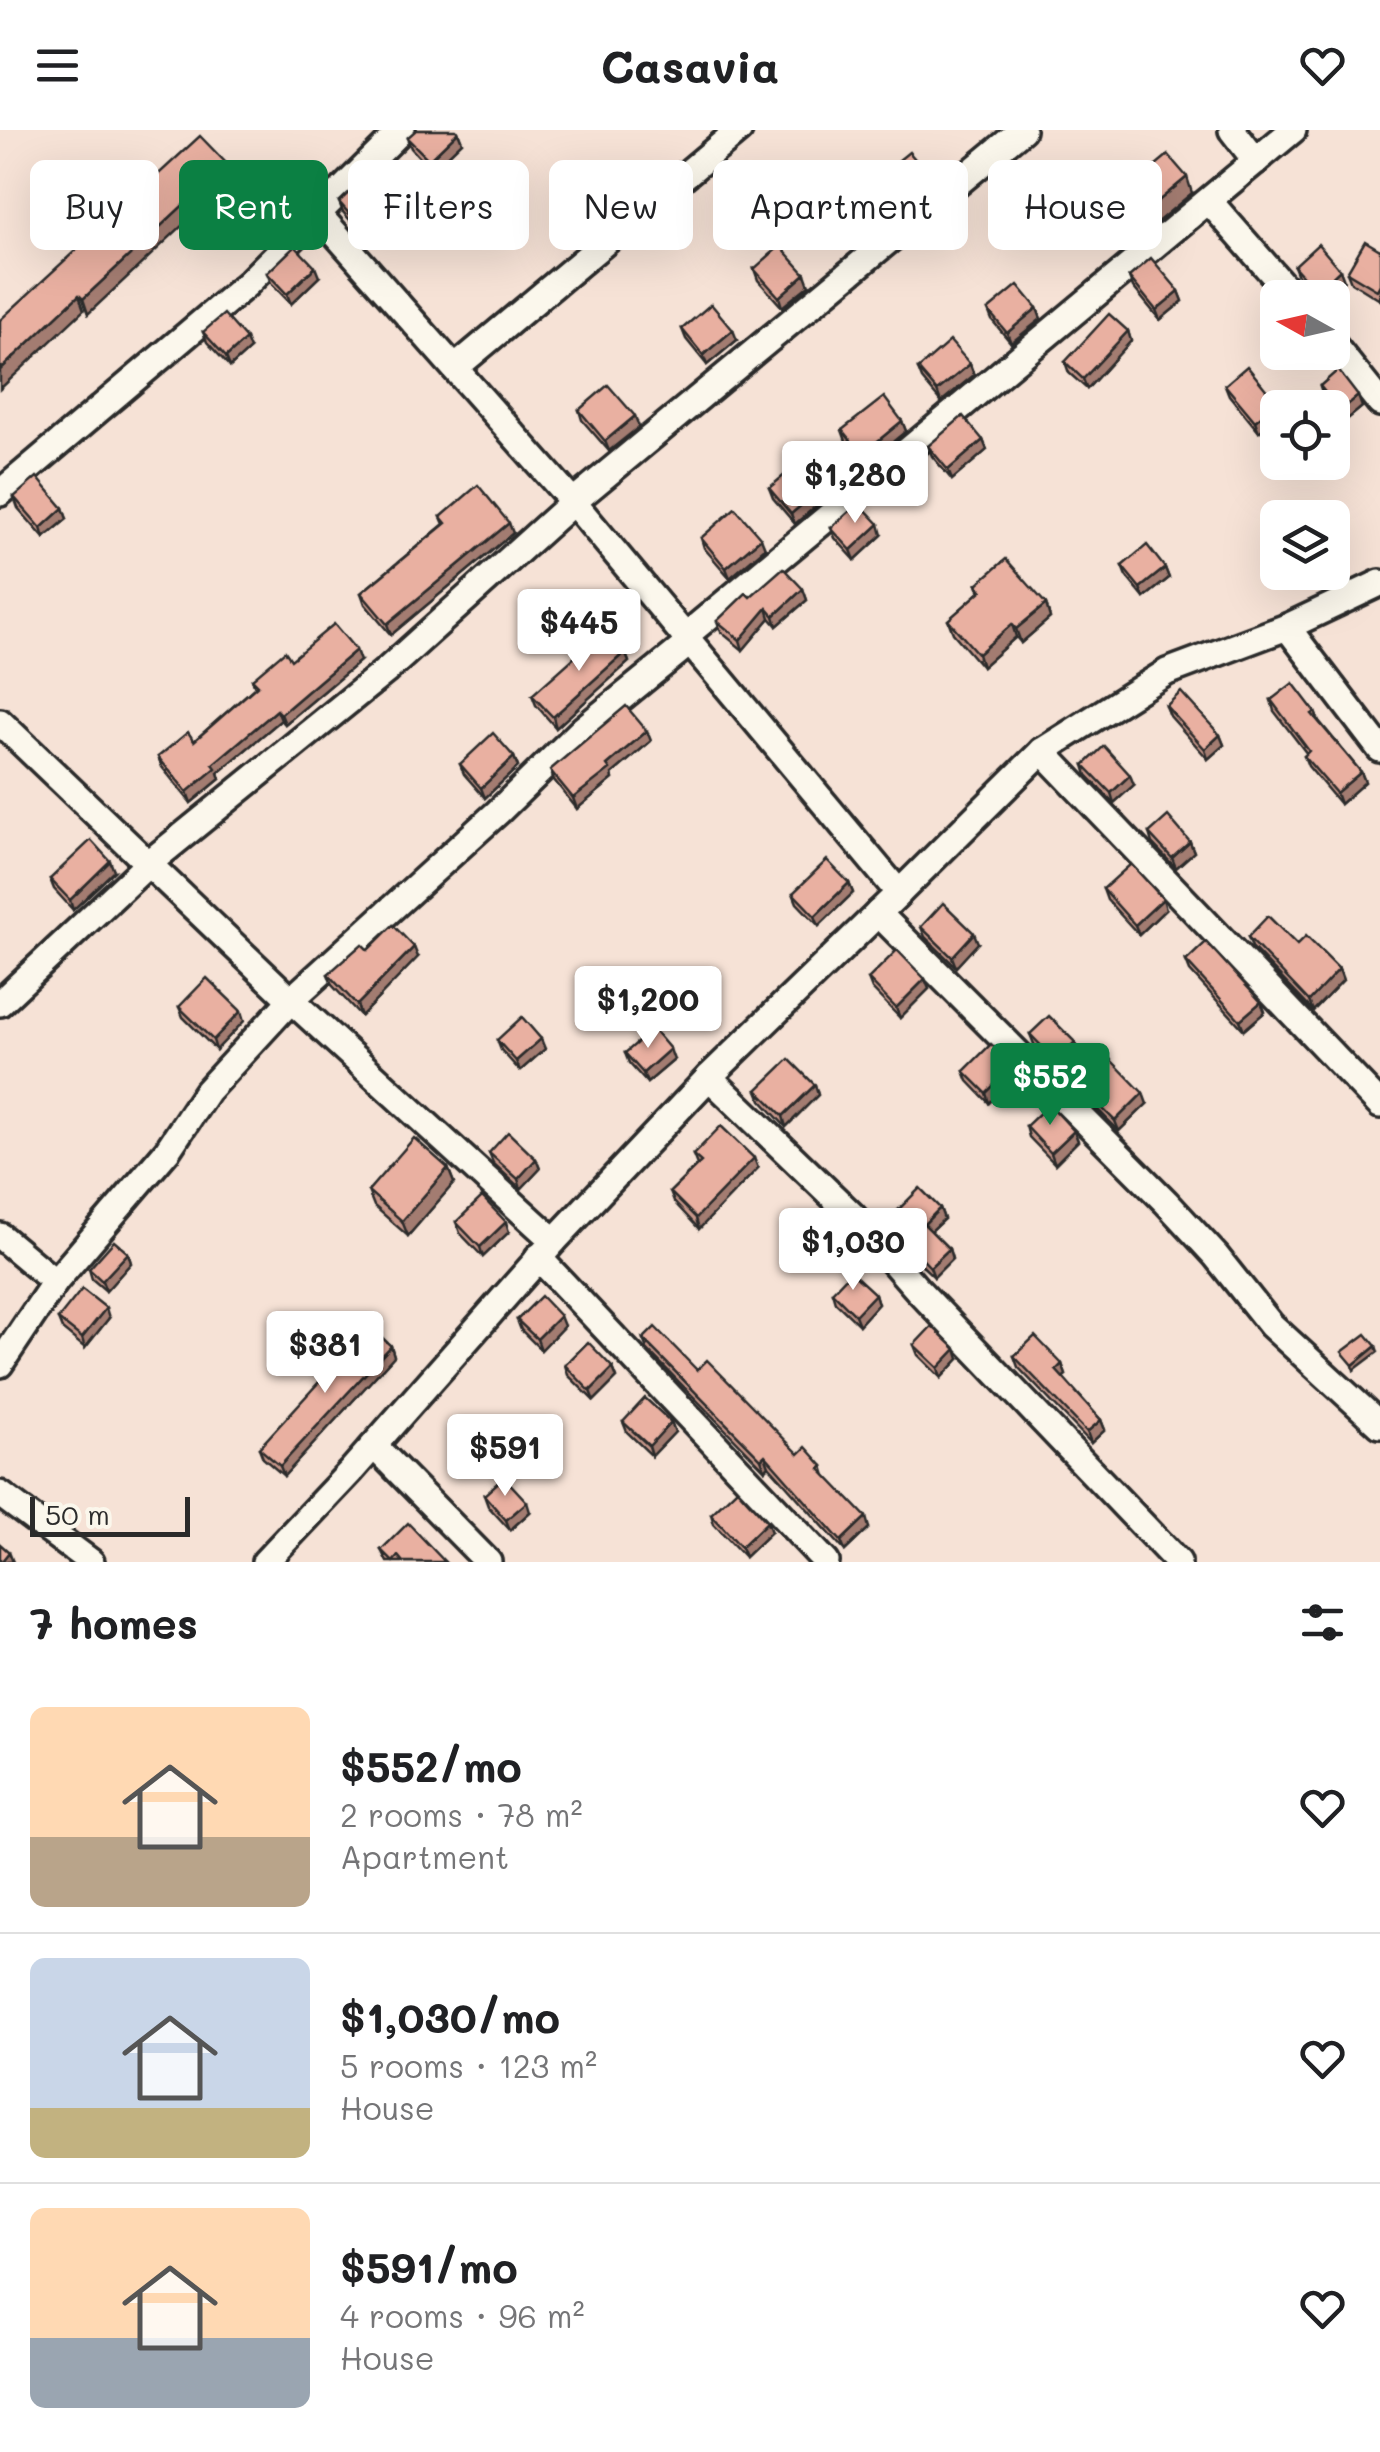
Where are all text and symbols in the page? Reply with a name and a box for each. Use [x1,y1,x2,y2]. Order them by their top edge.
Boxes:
text: Casavia [601,36,779,94]
icon: menu [30,38,85,93]
icon: heart [1295,38,1350,93]
chip: Buy [30,160,159,250]
chip: Rent [179,160,328,250]
chip: Filters [348,160,529,250]
chip: New [549,160,693,250]
chip: Apartment [713,160,968,250]
chip: House [988,160,1162,250]
north arrow [1260,280,1350,370]
map controls [1260,280,1350,590]
button: locate [1260,390,1350,480]
pin: $1,280 [774,441,936,526]
text: $1,280 [804,452,906,494]
button: layers [1260,500,1350,590]
pin: $445 [520,589,638,674]
text: $445 [539,600,619,642]
pin: $1,200 [567,966,729,1051]
text: $1,200 [597,977,699,1019]
pin: $552 [991,1043,1109,1128]
text: $552 [1012,1054,1088,1096]
pin: $1,030 [772,1208,934,1293]
text: $1,030 [801,1219,905,1261]
pin: $381 [266,1311,384,1396]
text: $381 [289,1322,362,1364]
pin: $591 [446,1414,564,1499]
text: $591 [469,1425,541,1467]
scale bar [30,1492,190,1536]
text: 50 m [45,1496,110,1532]
text: 7 homes [30,1595,198,1650]
icon: filters [1295,1595,1350,1650]
text: $552/mo [340,1738,522,1793]
icon: home [110,1747,230,1867]
icon: heart [1295,1780,1350,1835]
text: 2 rooms · 78 m² [340,1793,583,1835]
text: Apartment [340,1835,509,1877]
text: $1,030/mo [340,1989,560,2044]
icon: home [110,1998,230,2118]
icon: heart [1295,2031,1350,2086]
text: 5 rooms · 123 m² [340,2044,597,2086]
text: House [340,2086,435,2128]
text: $591/mo [340,2239,518,2294]
icon: home [110,2248,230,2368]
icon: heart [1295,2281,1350,2336]
text: 4 rooms · 96 m² [340,2294,585,2336]
text: House [340,2336,435,2378]

